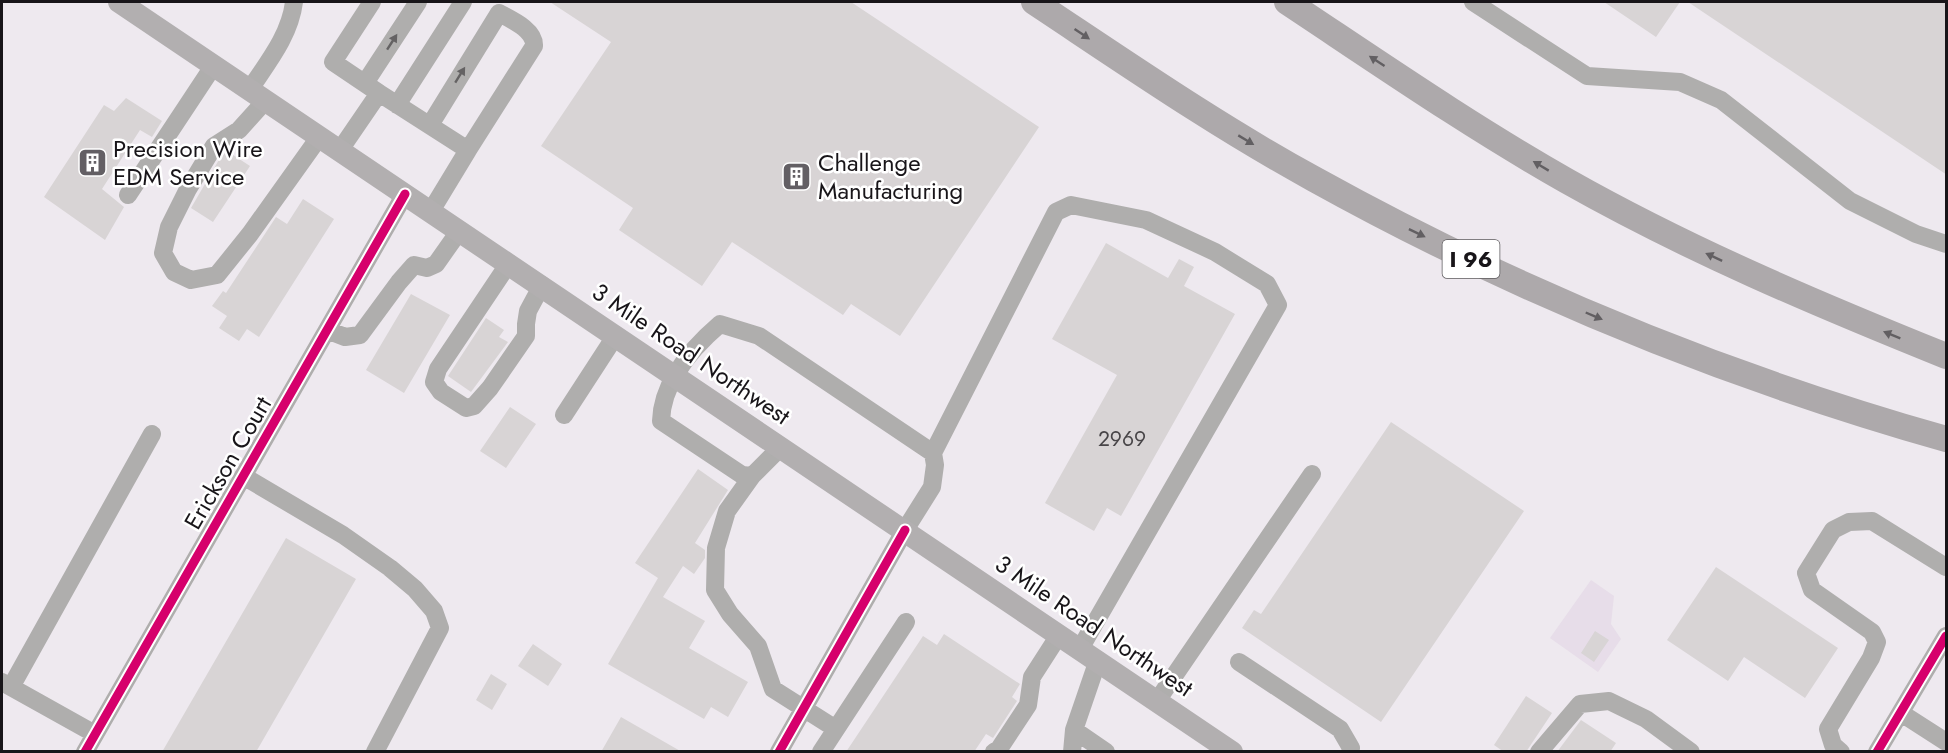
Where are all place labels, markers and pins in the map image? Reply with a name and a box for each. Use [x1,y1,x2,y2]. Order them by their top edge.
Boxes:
place label: Precision Wire EDM Service [113,131,263,194]
place label: Challenge Manufacturing [818,145,963,208]
building icon: Precision Wire EDM Service [76,147,108,179]
building icon: Challenge Manufacturing [781,161,813,193]

